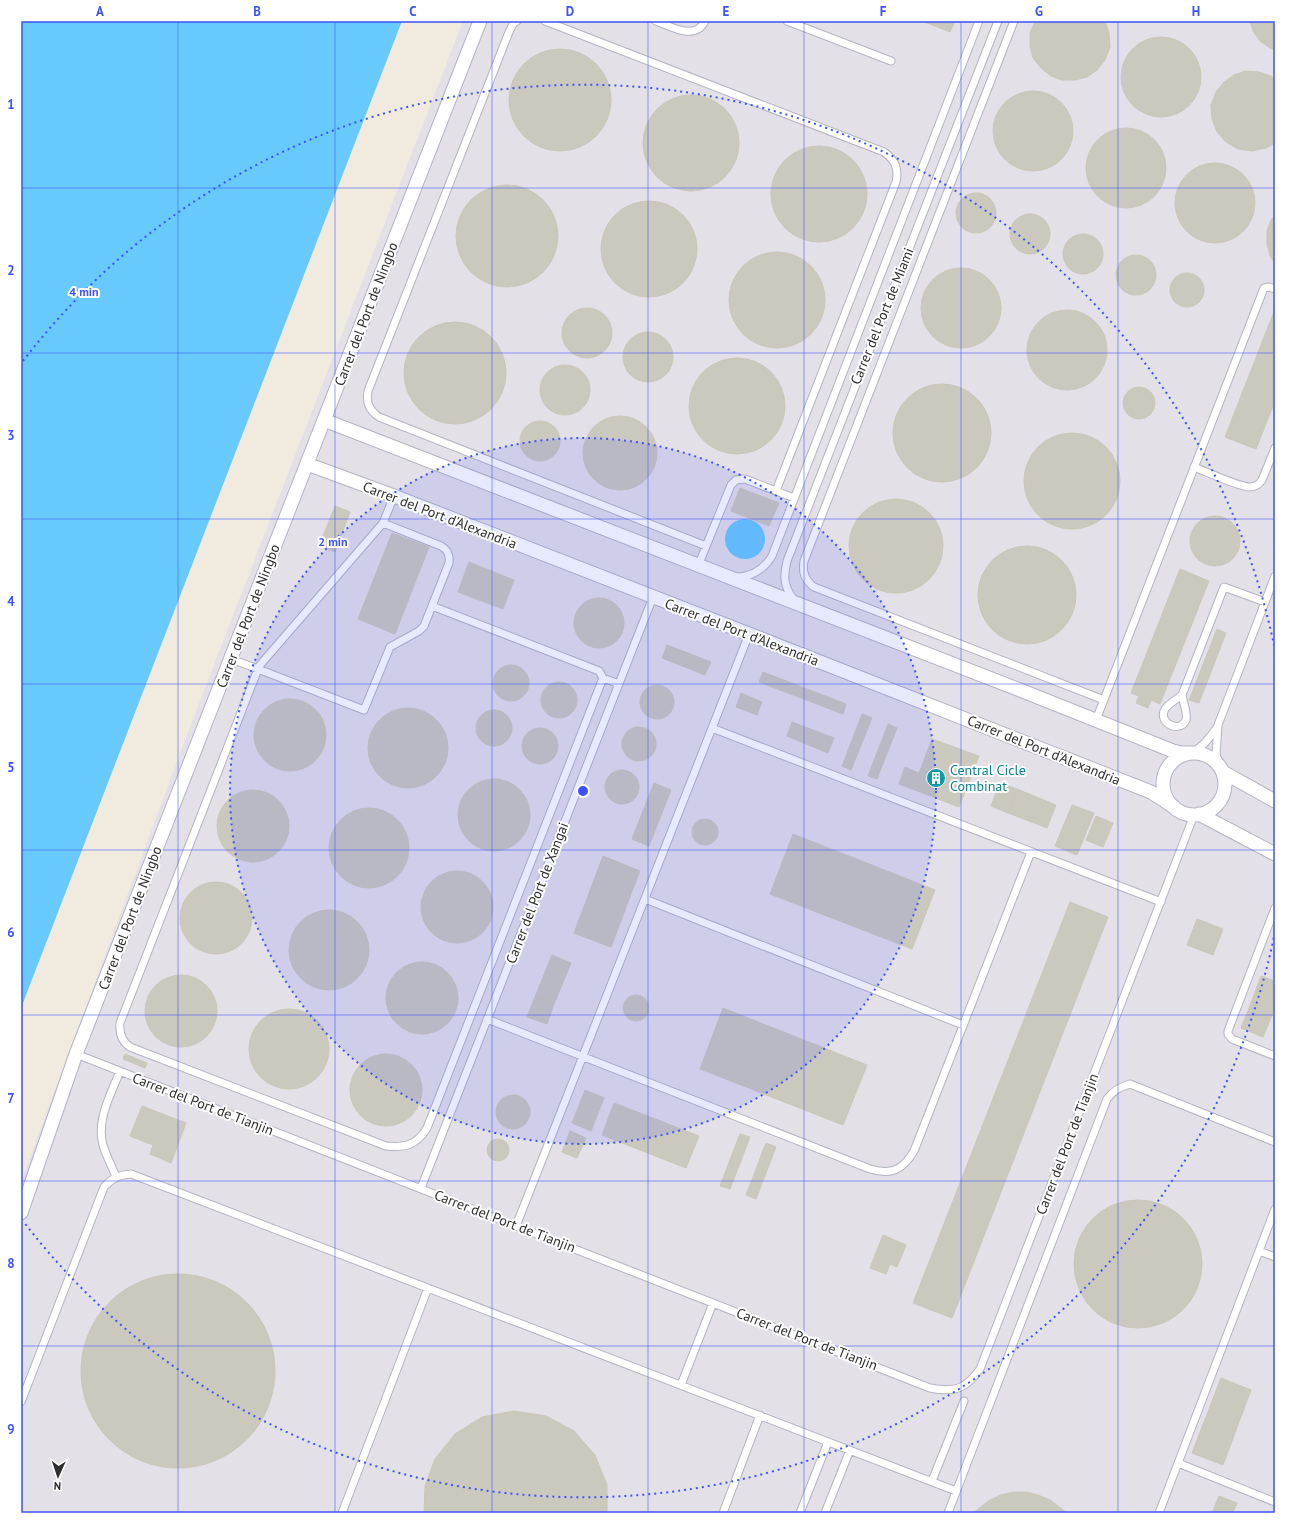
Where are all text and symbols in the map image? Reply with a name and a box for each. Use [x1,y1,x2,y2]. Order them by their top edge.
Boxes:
text: A [96,3,104,20]
text: B [253,3,261,20]
text: C [409,3,417,20]
text: D [566,3,574,20]
text: E [723,3,730,20]
text: F [880,3,887,20]
text: G [1035,3,1043,20]
text: H [1192,3,1200,20]
text: 1 [7,96,15,113]
street label: Carrer del Port de Ningbo [330,240,402,388]
street label: Carrer del Port de Miami [846,245,918,387]
text: 2 [7,262,15,279]
text: 4 min [69,284,99,299]
text: 3 [7,427,15,444]
street label: Carrer del Port d'Alexandria [360,477,520,553]
text: 2 min [318,534,348,549]
street label: Carrer del Port de Ningbo [212,542,284,690]
text: 4 [7,593,15,610]
street label: Carrer del Port d'Alexandria [662,594,822,670]
street label: Carrer del Port d'Alexandria [965,711,1123,789]
text: 5 [7,759,15,776]
place label: Central Cicle Combinat [950,761,1026,795]
building icon: Central Cicle Combinat [925,767,947,789]
centre of rings [576,784,590,798]
street label: Carrer del Port de Xangai [502,820,572,966]
street label: Carrer del Port de Ningbo [94,844,166,992]
text: 6 [7,924,15,941]
street label: Carrer del Port de Tianjin [130,1069,276,1139]
street label: Carrer del Port de Tianjin [1032,1071,1102,1217]
text: 7 [7,1090,15,1107]
street label: Carrer del Port de Tianjin [432,1186,578,1256]
text: 8 [7,1255,15,1272]
street label: Carrer del Port de Tianjin [734,1304,880,1374]
text: 9 [7,1421,15,1438]
north arrow [38,1456,78,1496]
text: N [53,1479,61,1493]

